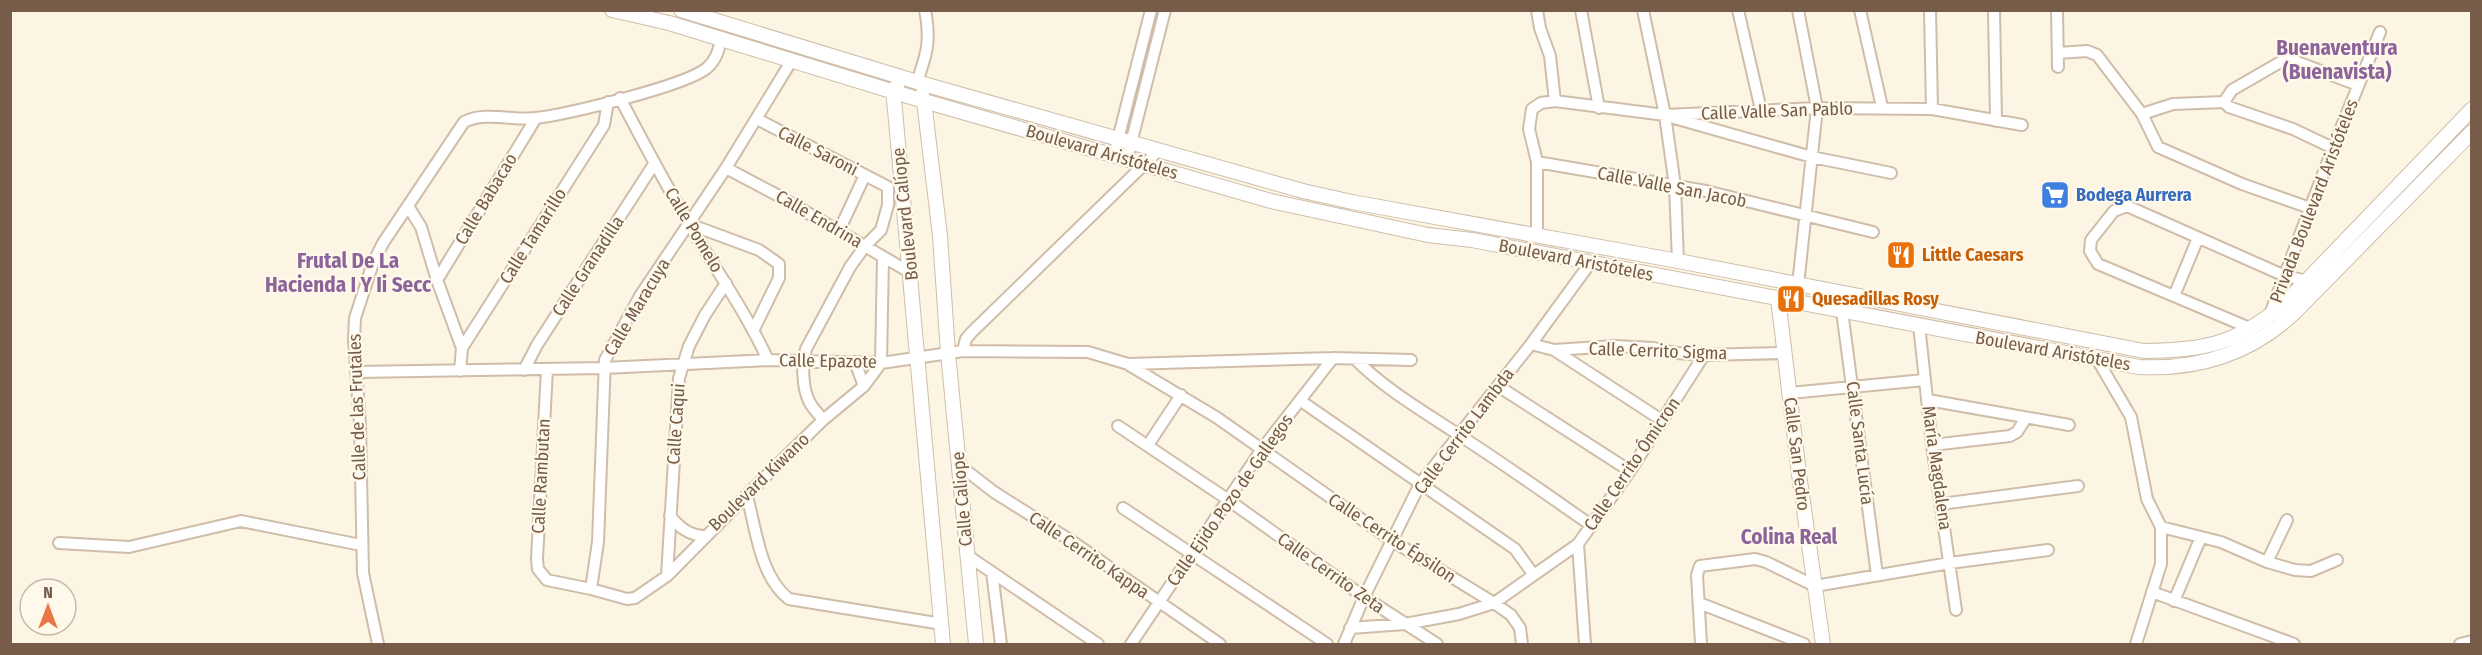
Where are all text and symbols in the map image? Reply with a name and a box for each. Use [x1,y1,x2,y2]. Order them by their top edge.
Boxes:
district label: Buenaventura (Buenavista) [2276,35,2398,85]
street label: Privada Boulevard Aristóteles [2265,96,2363,306]
street label: Calle Valle San Pablo [1701,97,1853,125]
street label: Boulevard Aristóteles [1023,120,1181,184]
street label: Calle Saroni [774,121,862,181]
street label: Boulevard Calíope [887,146,923,281]
street label: Calle Babacao [450,149,522,249]
street label: Calle Valle San Jacob [1596,162,1748,212]
supermarket icon: Bodega Aurrera [2039,179,2071,211]
street label: Calle Pomelo [660,183,728,277]
street label: Calle Tamarillo [495,184,571,288]
place label: Bodega Aurrera [2076,184,2192,206]
street label: Calle Endrina [772,185,867,253]
street label: Calle Granadilla [547,211,629,321]
street label: Boulevard Aristóteles [1497,234,1656,286]
restaurant icon: Little Caesars [1885,239,1917,271]
place label: Little Caesars [1922,244,2024,266]
district label: Frutal De La Hacienda I Y Ii Secc [265,248,432,298]
street label: Calle Maracuya [599,254,675,360]
restaurant icon: Quesadillas Rosy [1775,283,1807,315]
place label: Quesadillas Rosy [1812,288,1939,310]
street label: Boulevard Aristóteles [1974,327,2133,376]
street label: Calle de las Frutales [343,333,371,481]
street label: Calle Cerrito Sigma [1588,338,1728,364]
street label: Calle Epazote [779,349,877,373]
street label: Calle Cerrito Lambda [1409,363,1519,499]
street label: Calle Santa Lucía [1842,380,1879,506]
street label: Calle Caqui [662,383,690,465]
street label: Calle Cerrito Ómicron [1579,393,1685,535]
street label: Calle San Pedro [1779,396,1815,512]
street label: María Magdalena [1917,404,1957,532]
street label: Calle Ejido Pozo de Gallegos [1162,409,1298,590]
street label: Calle Rambutan [527,418,555,534]
street label: Boulevard Kiwano [704,428,814,536]
street label: Calle Caliope [947,451,977,547]
street label: Calle Cerrito Épsilon [1324,488,1461,588]
street label: Calle Cerrito Kappa [1025,507,1153,603]
district label: Colina Real [1741,524,1838,550]
street label: Calle Cerrito Zeta [1273,528,1389,618]
north arrow [18,577,78,637]
text: N [43,583,53,602]

